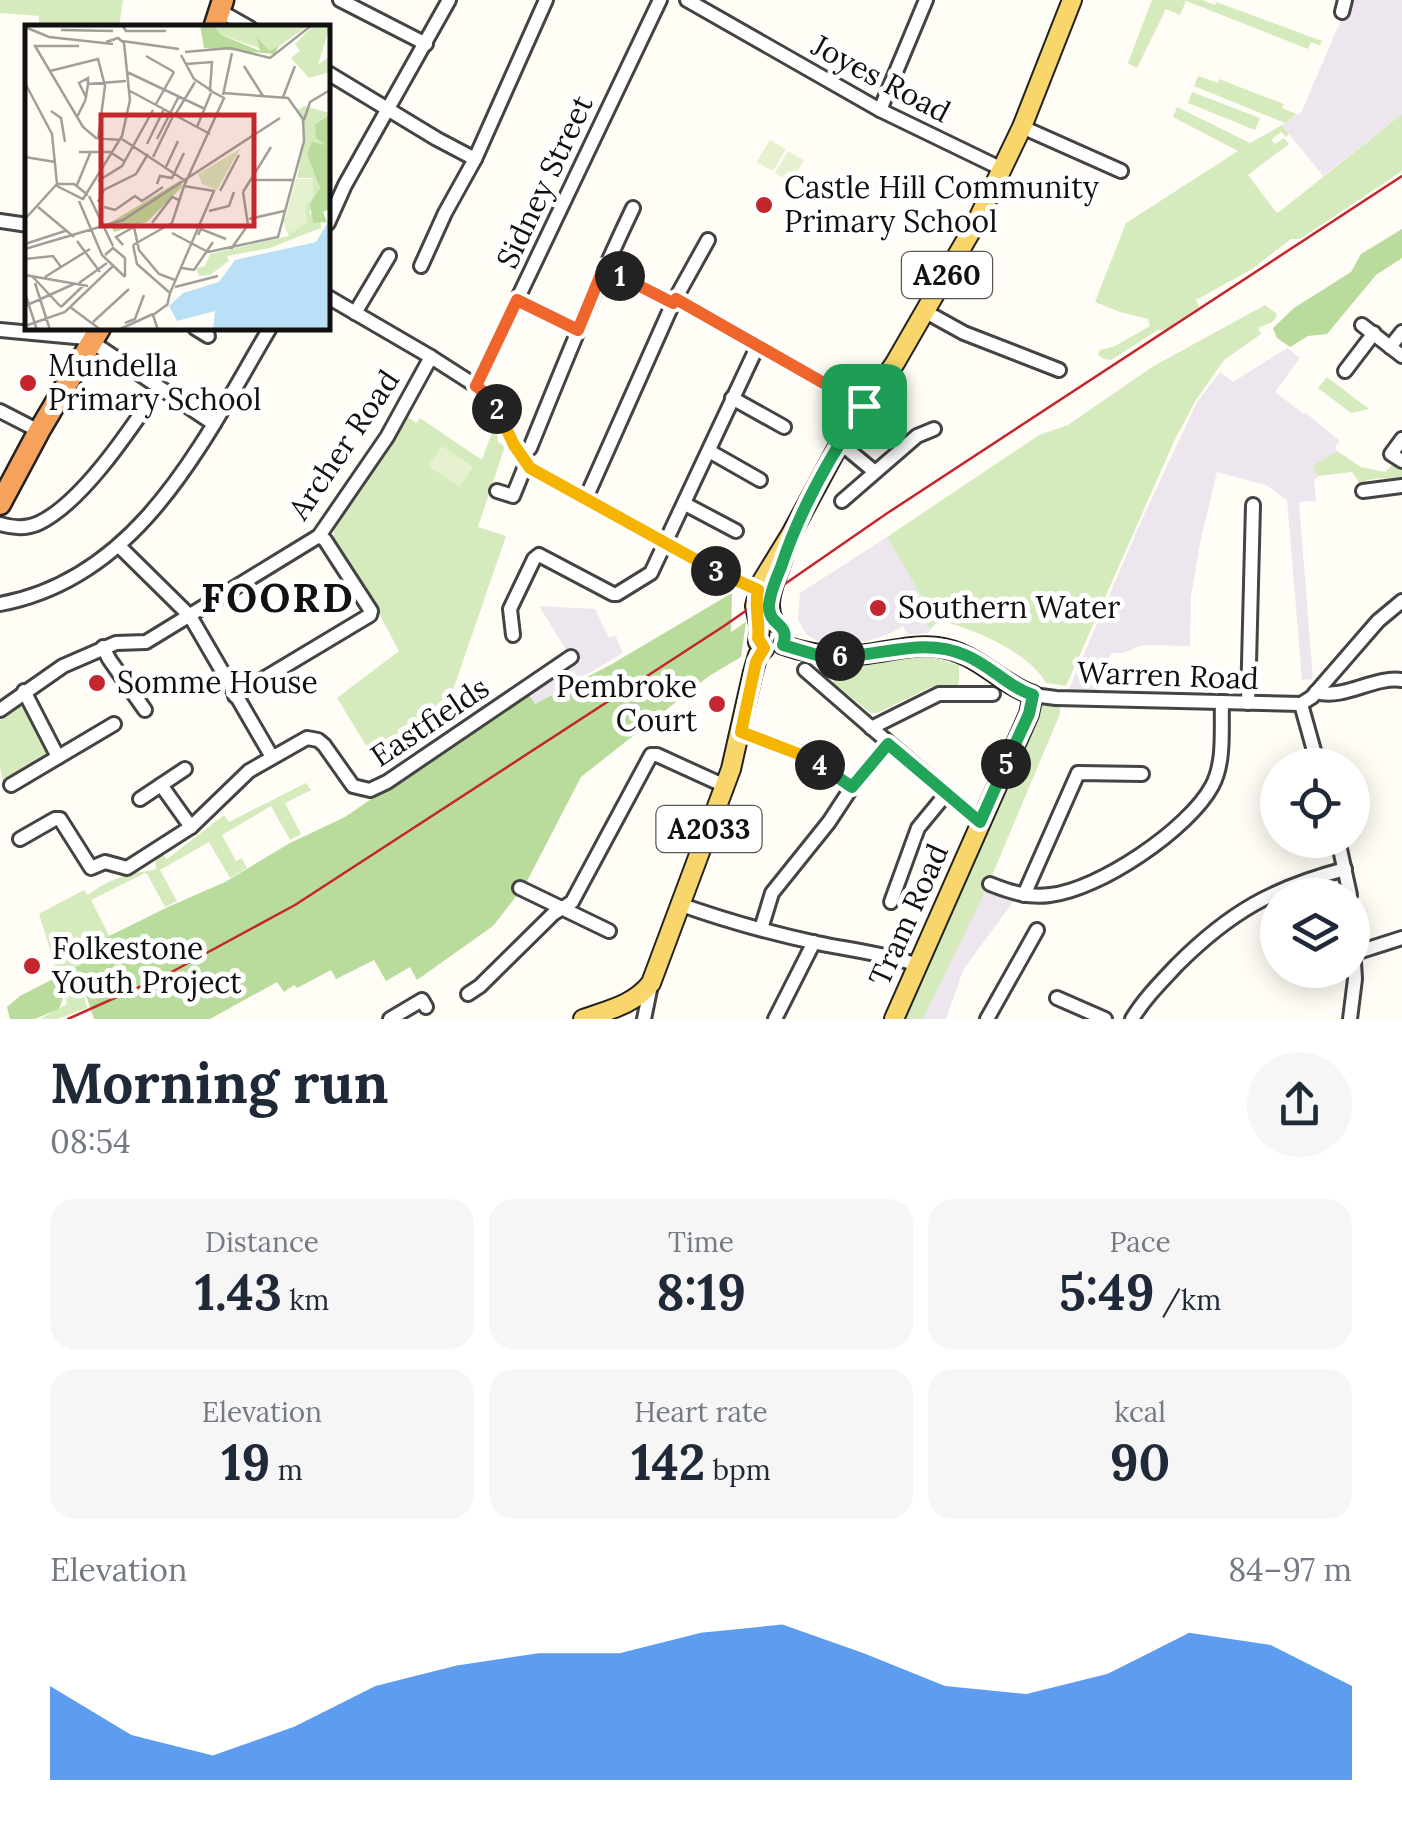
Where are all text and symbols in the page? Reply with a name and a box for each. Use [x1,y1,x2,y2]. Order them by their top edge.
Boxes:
inset map [25,25,330,330]
street label: Joyes Road [804,25,957,131]
street label: Sidney Street [488,89,602,274]
place label: Castle Hill Community Primary School [784,168,1099,241]
marker: Castle Hill Community Primary School [753,194,775,216]
pin: 1 [595,251,645,301]
road number: A260 [902,252,992,298]
text: 1 [614,258,626,294]
place label: Mundella Primary School [48,346,261,419]
street label: Archer Road [279,362,407,527]
pin [822,364,907,449]
marker: Mundella Primary School [17,372,39,394]
icon: arrive [837,379,892,434]
pin: 2 [472,384,522,434]
text: 2 [490,391,504,427]
pin: 3 [691,546,741,596]
text: 3 [708,553,724,589]
district label: FOORD [201,572,355,623]
place label: Southern Water [898,588,1120,626]
marker: Southern Water [867,597,889,619]
pin: 6 [815,631,865,681]
text: 6 [832,638,848,674]
street label: Warren Road [1076,653,1260,697]
place label: Somme House [117,663,318,701]
place label: Pembroke Court [556,667,697,739]
street label: Eastfields [363,668,496,775]
marker: Somme House [86,672,108,694]
marker: Pembroke Court [706,693,728,715]
pin: 5 [981,739,1031,789]
pin: 4 [795,740,845,790]
text: 5 [998,746,1014,782]
text: 4 [812,747,828,783]
map controls [1260,748,1370,988]
button: locate [1260,748,1370,858]
road number: A2033 [656,806,762,852]
street label: Tram Road [860,838,956,991]
button: layers [1260,878,1370,988]
place label: Folkestone Youth Project [51,929,242,1002]
marker: Folkestone Youth Project [21,955,43,977]
text: Morning run [50,1048,388,1118]
button: share [1247,1052,1352,1157]
text: 08:54 [50,1121,131,1162]
text: Distance [205,1224,319,1260]
text: Time [668,1224,734,1260]
text: Pace [1109,1224,1171,1260]
text: 1.43 [195,1260,282,1324]
text: 8:19 [656,1260,746,1324]
text: 5:49 [1059,1260,1154,1324]
text: km [282,1282,329,1318]
text: /km [1154,1282,1221,1318]
text: Elevation [202,1394,322,1430]
text: Heart rate [634,1394,768,1430]
text: kcal [1114,1394,1166,1430]
text: 19 [221,1430,270,1494]
text: 142 [631,1430,705,1494]
text: 90 [1110,1430,1170,1494]
text: m [270,1452,303,1488]
text: bpm [705,1452,771,1488]
text: Elevation [50,1549,187,1590]
text: 84–97 m [1228,1549,1352,1590]

